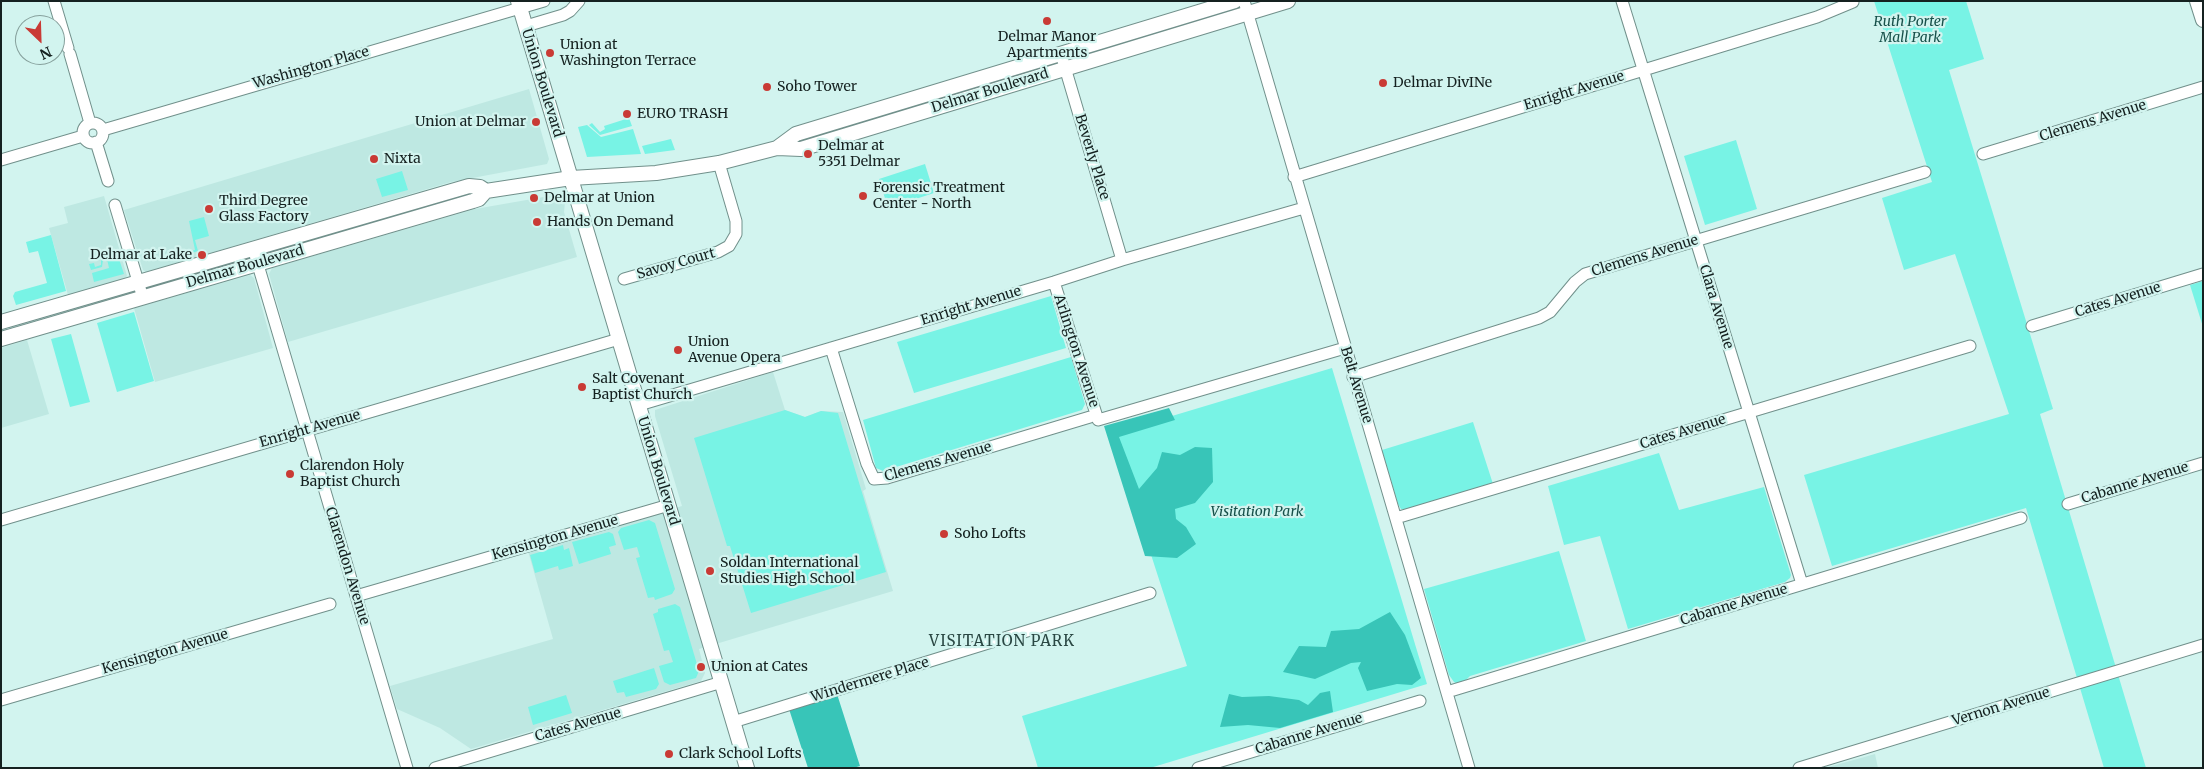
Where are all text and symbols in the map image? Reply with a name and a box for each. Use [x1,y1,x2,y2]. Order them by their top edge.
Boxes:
park label: Ruth Porter Mall Park [1874,14,1946,46]
north arrow [15,15,65,65]
marker: Delmar Manor Apartments [1041,15,1053,27]
street label: Union Boulevard [518,27,566,139]
place label: Delmar Manor Apartments [998,29,1096,62]
place label: Union at Washington Terrace [560,37,696,70]
text: N [37,42,54,63]
street label: Washington Place [251,43,371,93]
marker: Union at Washington Terrace [544,47,556,59]
street label: Delmar Boulevard [929,65,1051,117]
street label: Enright Avenue [1522,68,1626,114]
place label: Delmar DivINe [1393,75,1492,91]
marker: Delmar DivINe [1377,77,1389,89]
place label: Soho Tower [777,79,857,95]
marker: Soho Tower [761,81,773,93]
street label: Clemens Avenue [2038,97,2148,145]
place label: EURO TRASH [637,106,728,122]
marker: EURO TRASH [621,108,633,120]
street label: Beverly Place [1071,112,1113,202]
place label: Union at Delmar [415,114,526,130]
marker: Union at Delmar [530,116,542,128]
place label: Delmar at 5351 Delmar [818,138,900,170]
marker: Delmar at 5351 Delmar [802,148,814,160]
place label: Nixta [384,151,421,167]
marker: Nixta [368,153,380,165]
place label: Forensic Treatment Center - North [873,180,1005,212]
place label: Delmar at Union [544,190,655,206]
marker: Forensic Treatment Center - North [857,190,869,202]
marker: Delmar at Union [528,192,540,204]
place label: Third Degree Glass Factory [219,193,309,226]
marker: Third Degree Glass Factory [203,203,215,215]
place label: Hands On Demand [547,214,674,230]
marker: Hands On Demand [531,216,543,228]
street label: Clemens Avenue [1590,232,1700,280]
street label: Delmar Boulevard [184,242,306,292]
street label: Savoy Court [635,245,717,283]
place label: Delmar at Lake [90,247,192,263]
marker: Delmar at Lake [196,249,208,261]
street label: Clara Avenue [1695,263,1737,351]
street label: Cates Avenue [2073,279,2163,321]
street label: Enright Avenue [919,283,1023,329]
street label: Arlington Avenue [1050,293,1102,409]
place label: Union Avenue Opera [688,334,781,367]
marker: Union Avenue Opera [672,344,684,356]
street label: Belt Avenue [1336,345,1376,425]
place label: Salt Covenant Baptist Church [592,371,692,404]
marker: Salt Covenant Baptist Church [576,381,588,393]
street label: Enright Avenue [258,407,362,451]
street label: Cates Avenue [1638,411,1728,453]
street label: Union Boulevard [634,415,682,527]
street label: Clemens Avenue [883,439,993,485]
place label: Clarendon Holy Baptist Church [300,458,404,491]
street label: Cabanne Avenue [2079,459,2191,507]
marker: Clarendon Holy Baptist Church [284,468,296,480]
park label: Visitation Park [1211,504,1303,520]
street label: Clarendon Avenue [321,505,373,627]
street label: Kensington Avenue [490,512,620,564]
place label: Soho Lofts [954,526,1026,542]
marker: Soho Lofts [938,528,950,540]
place label: Soldan International Studies High School [720,555,859,588]
marker: Soldan International Studies High School [704,565,716,577]
street label: Cabanne Avenue [1678,581,1790,629]
street label: Kensington Avenue [100,626,230,678]
district label: VISITATION PARK [927,633,1077,651]
street label: Windermere Place [809,654,931,706]
place label: Union at Cates [711,659,808,675]
marker: Union at Cates [695,661,707,673]
street label: Vernon Avenue [1950,684,2052,730]
street label: Cates Avenue [533,705,623,745]
street label: Cabanne Avenue [1253,710,1365,758]
place label: Clark School Lofts [679,746,802,762]
marker: Clark School Lofts [663,748,675,760]

